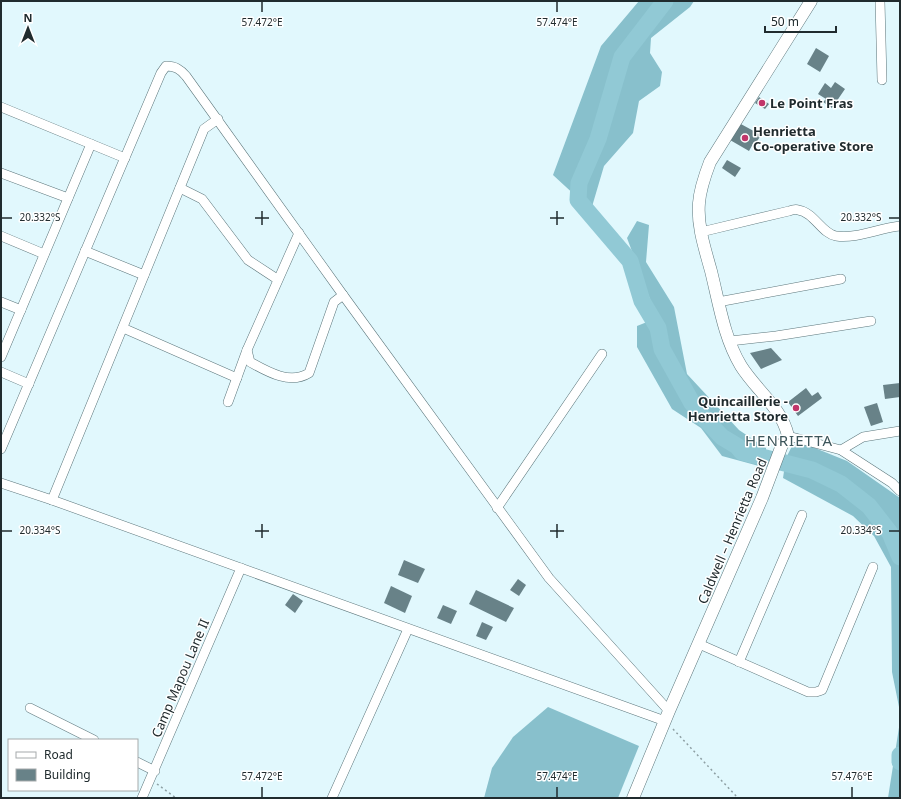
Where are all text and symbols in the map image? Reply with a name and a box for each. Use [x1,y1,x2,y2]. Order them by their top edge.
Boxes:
north arrow [8,8,48,48]
scale bar [765,8,836,34]
text: N [24,10,32,25]
text: 50 m [771,13,799,30]
text: 57.472°E [241,15,283,29]
text: 57.474°E [536,15,578,29]
place label: Le Point Fras [770,94,853,112]
marker: Le Point Fras [757,98,767,108]
place label: Henrietta Co-operative Store [753,122,874,155]
marker: Henrietta Co-operative Store [740,133,750,143]
text: 20.332°S [19,210,61,224]
text: 20.332°S [840,210,882,224]
place label: Quincaillerie - Henrietta Store [688,392,788,425]
marker: Quincaillerie - Henrietta Store [791,403,801,413]
district label: HENRIETTA [745,430,833,450]
street label: Caldwell – Henrietta Road [693,455,771,607]
text: 20.334°S [19,523,61,537]
text: 20.334°S [840,523,882,537]
street label: Camp Mapou Lane II [147,616,213,740]
legend [8,739,138,791]
text: Road [44,746,73,763]
text: Building [44,766,91,783]
text: 57.472°E [241,769,283,783]
text: 57.474°E [536,769,578,783]
text: 57.476°E [831,769,873,783]

